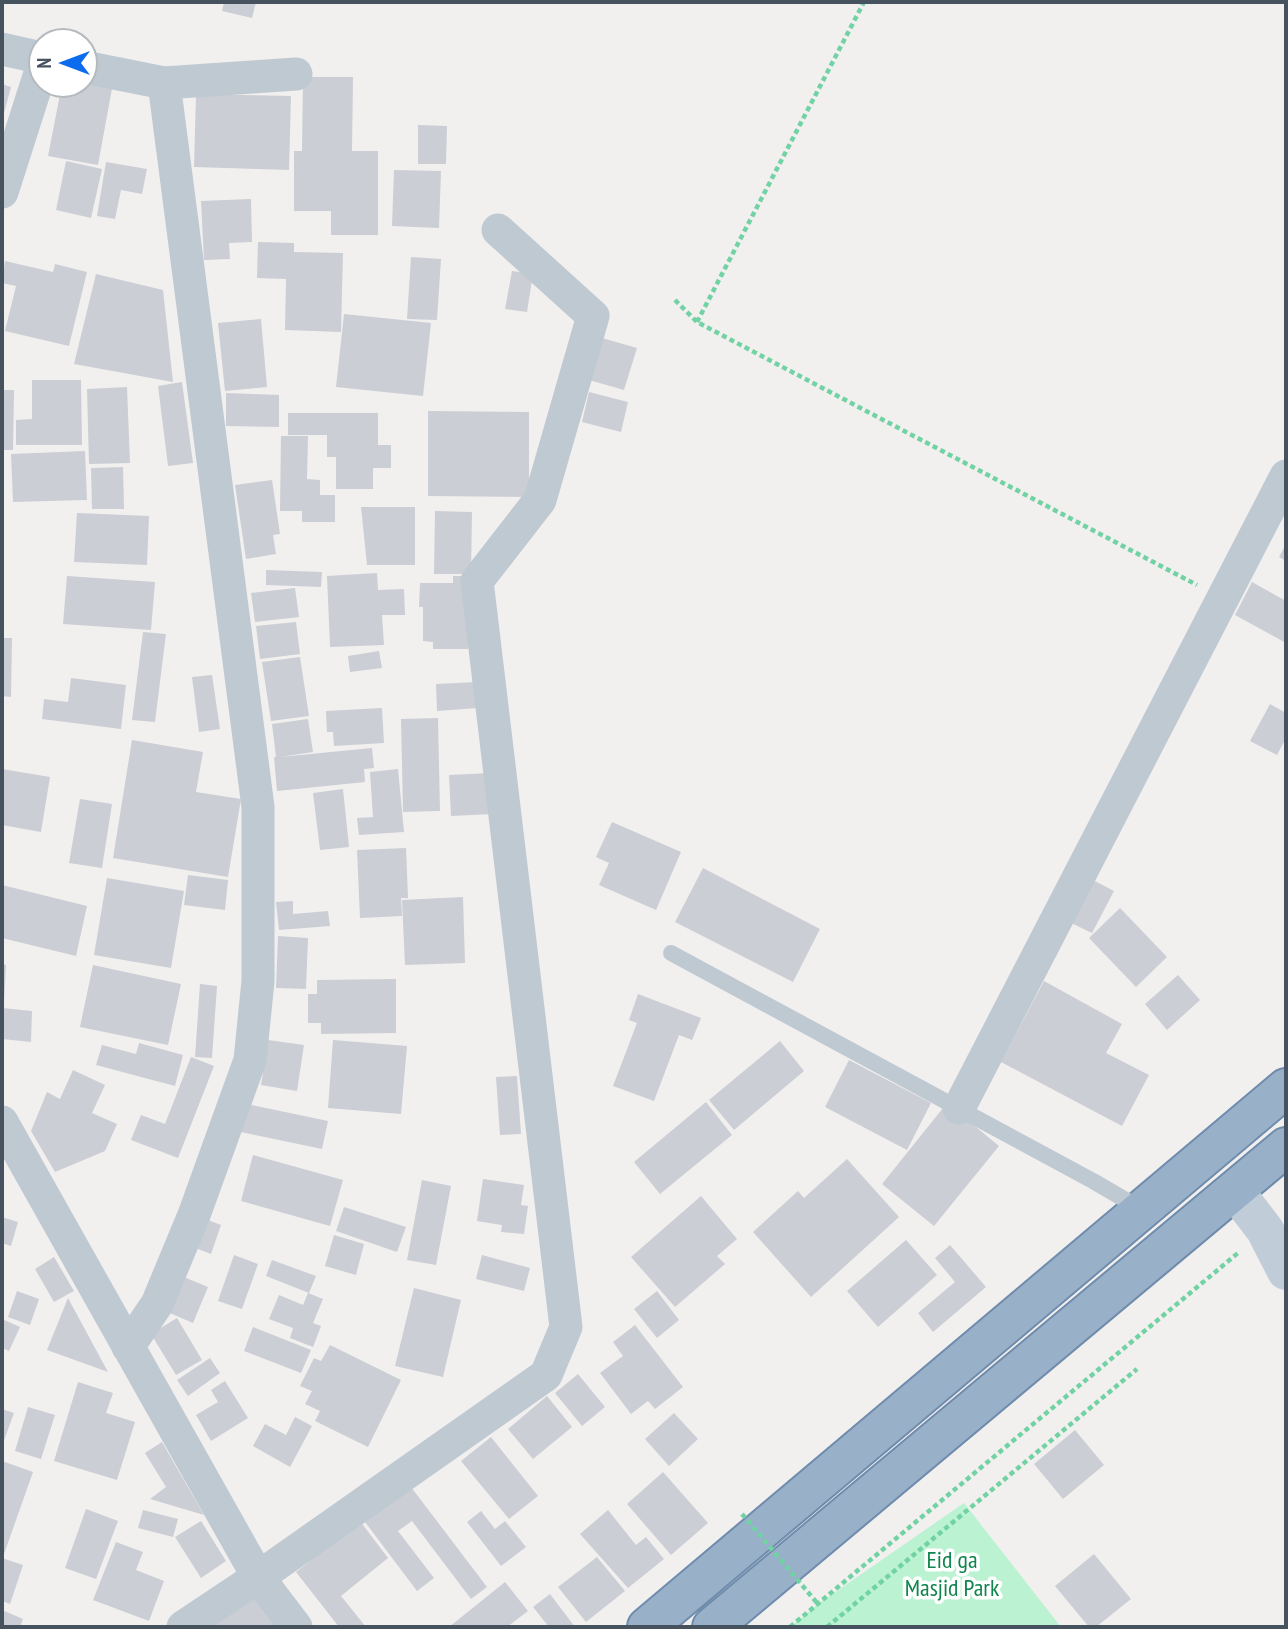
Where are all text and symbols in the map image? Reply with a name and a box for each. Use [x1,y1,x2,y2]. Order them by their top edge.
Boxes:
north arrow [28,28,98,98]
text: N [32,58,56,68]
park label: Eid ga Masjid Park [905,1547,999,1603]

